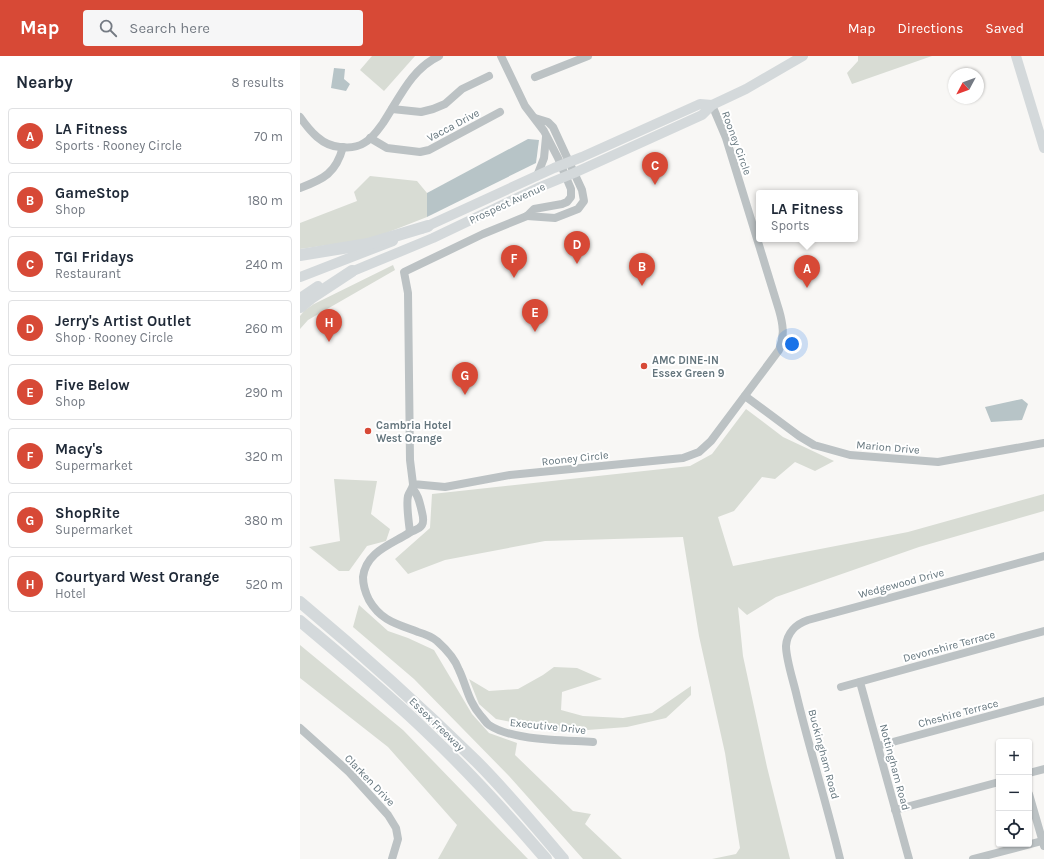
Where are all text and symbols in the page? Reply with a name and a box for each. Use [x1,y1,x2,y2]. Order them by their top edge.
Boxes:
search box [83,10,363,46]
text: Map [20,17,59,39]
icon: search [97,17,119,39]
text: Search here [129,19,210,37]
text: Map [848,20,876,37]
text: Directions [898,20,963,37]
text: Saved [985,20,1024,37]
north arrow [948,68,984,104]
text: Nearby [16,72,73,92]
text: 8 results [231,75,284,90]
street label: Vacca Drive [425,106,482,145]
street label: Rooney Circle [719,109,754,177]
text: LA Fitness [55,120,128,138]
text: A [26,129,34,144]
text: 70 m [254,129,283,144]
text: Sports · Rooney Circle [55,138,182,153]
pin: C [642,152,668,185]
street label: Prospect Avenue [467,180,548,227]
text: GameStop [55,184,129,202]
popup [756,190,858,242]
text: B [26,193,34,208]
text: 180 m [248,193,283,208]
text: LA Fitness [771,200,843,218]
text: Shop [55,202,85,217]
text: Sports [771,218,810,233]
pin: D [564,231,590,264]
pin: F [501,245,527,278]
text: TGI Fridays [55,248,134,266]
pin: B [629,253,655,286]
pin: A [794,255,820,288]
text: C [26,257,34,272]
text: 240 m [245,257,283,272]
text: Restaurant [55,266,121,281]
pin: E [522,299,548,332]
pin: H [316,309,342,342]
text: Jerry's Artist Outlet [55,312,191,330]
text: D [26,321,34,336]
text: 260 m [245,321,283,336]
text: Shop · Rooney Circle [55,330,173,345]
your location [782,334,802,354]
place label: AMC DINE-IN Essex Green 9 [652,354,725,380]
marker: AMC DINE-IN Essex Green 9 [639,361,649,371]
pin: G [452,362,478,395]
text: Five Below [55,376,130,394]
text: E [26,385,34,400]
text: 290 m [245,385,283,400]
text: Shop [55,394,85,409]
place label: Cambria Hotel West Orange [376,419,451,445]
marker: Cambria Hotel West Orange [363,426,373,436]
street label: Marion Drive [856,438,921,457]
text: Macy's [55,440,103,458]
street label: Rooney Circle [541,448,609,468]
text: F [26,449,34,464]
text: 320 m [245,449,283,464]
text: Supermarket [55,458,133,473]
text: ShopRite [55,504,120,522]
text: G [26,513,34,528]
text: 380 m [244,513,283,528]
text: Supermarket [55,522,133,537]
street label: Wedgewood Drive [857,566,946,601]
text: Courtyard West Orange [55,568,220,586]
text: H [25,577,35,592]
text: 520 m [245,577,283,592]
text: Hotel [55,586,86,601]
street label: Devonshire Terrace [902,628,997,665]
street label: Essex Freeway [406,695,467,754]
street label: Cheshire Terrace [917,696,1000,730]
street label: Buckingham Road [805,708,842,800]
street label: Executive Drive [509,716,587,737]
street label: Nottingham Road [877,723,912,812]
map controls [996,739,1032,847]
button: + [996,739,1032,775]
street label: Clarken Drive [342,752,398,809]
button: − [996,775,1032,811]
button: locate [996,811,1032,847]

